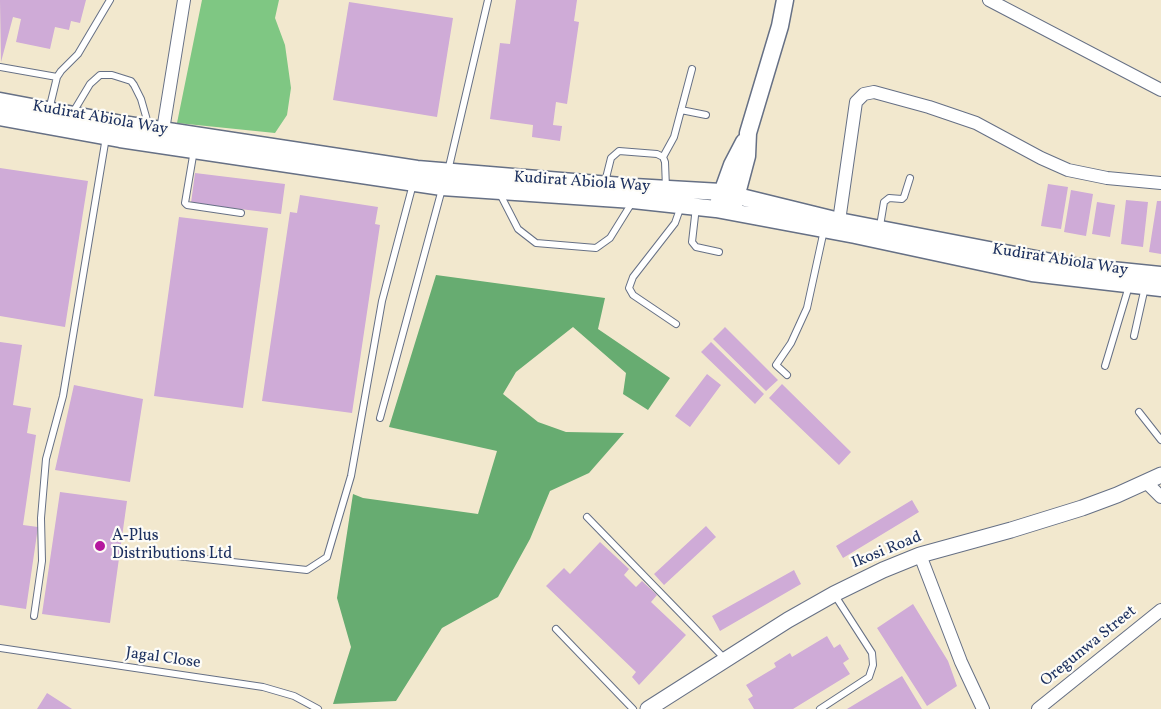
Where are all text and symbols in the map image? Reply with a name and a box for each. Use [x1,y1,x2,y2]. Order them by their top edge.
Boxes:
street label: Kudirat Abiola Way [31,98,169,140]
street label: Kudirat Abiola Way [513,169,651,197]
street label: Kudirat Abiola Way [991,241,1129,281]
place label: A-Plus Distributions Ltd [112,527,232,565]
street label: Ikosi Road [849,528,925,574]
marker: A-Plus Distributions Ltd [93,539,107,553]
street label: Oregunwa Street [1037,603,1141,691]
street label: Jagal Close [124,644,202,674]

